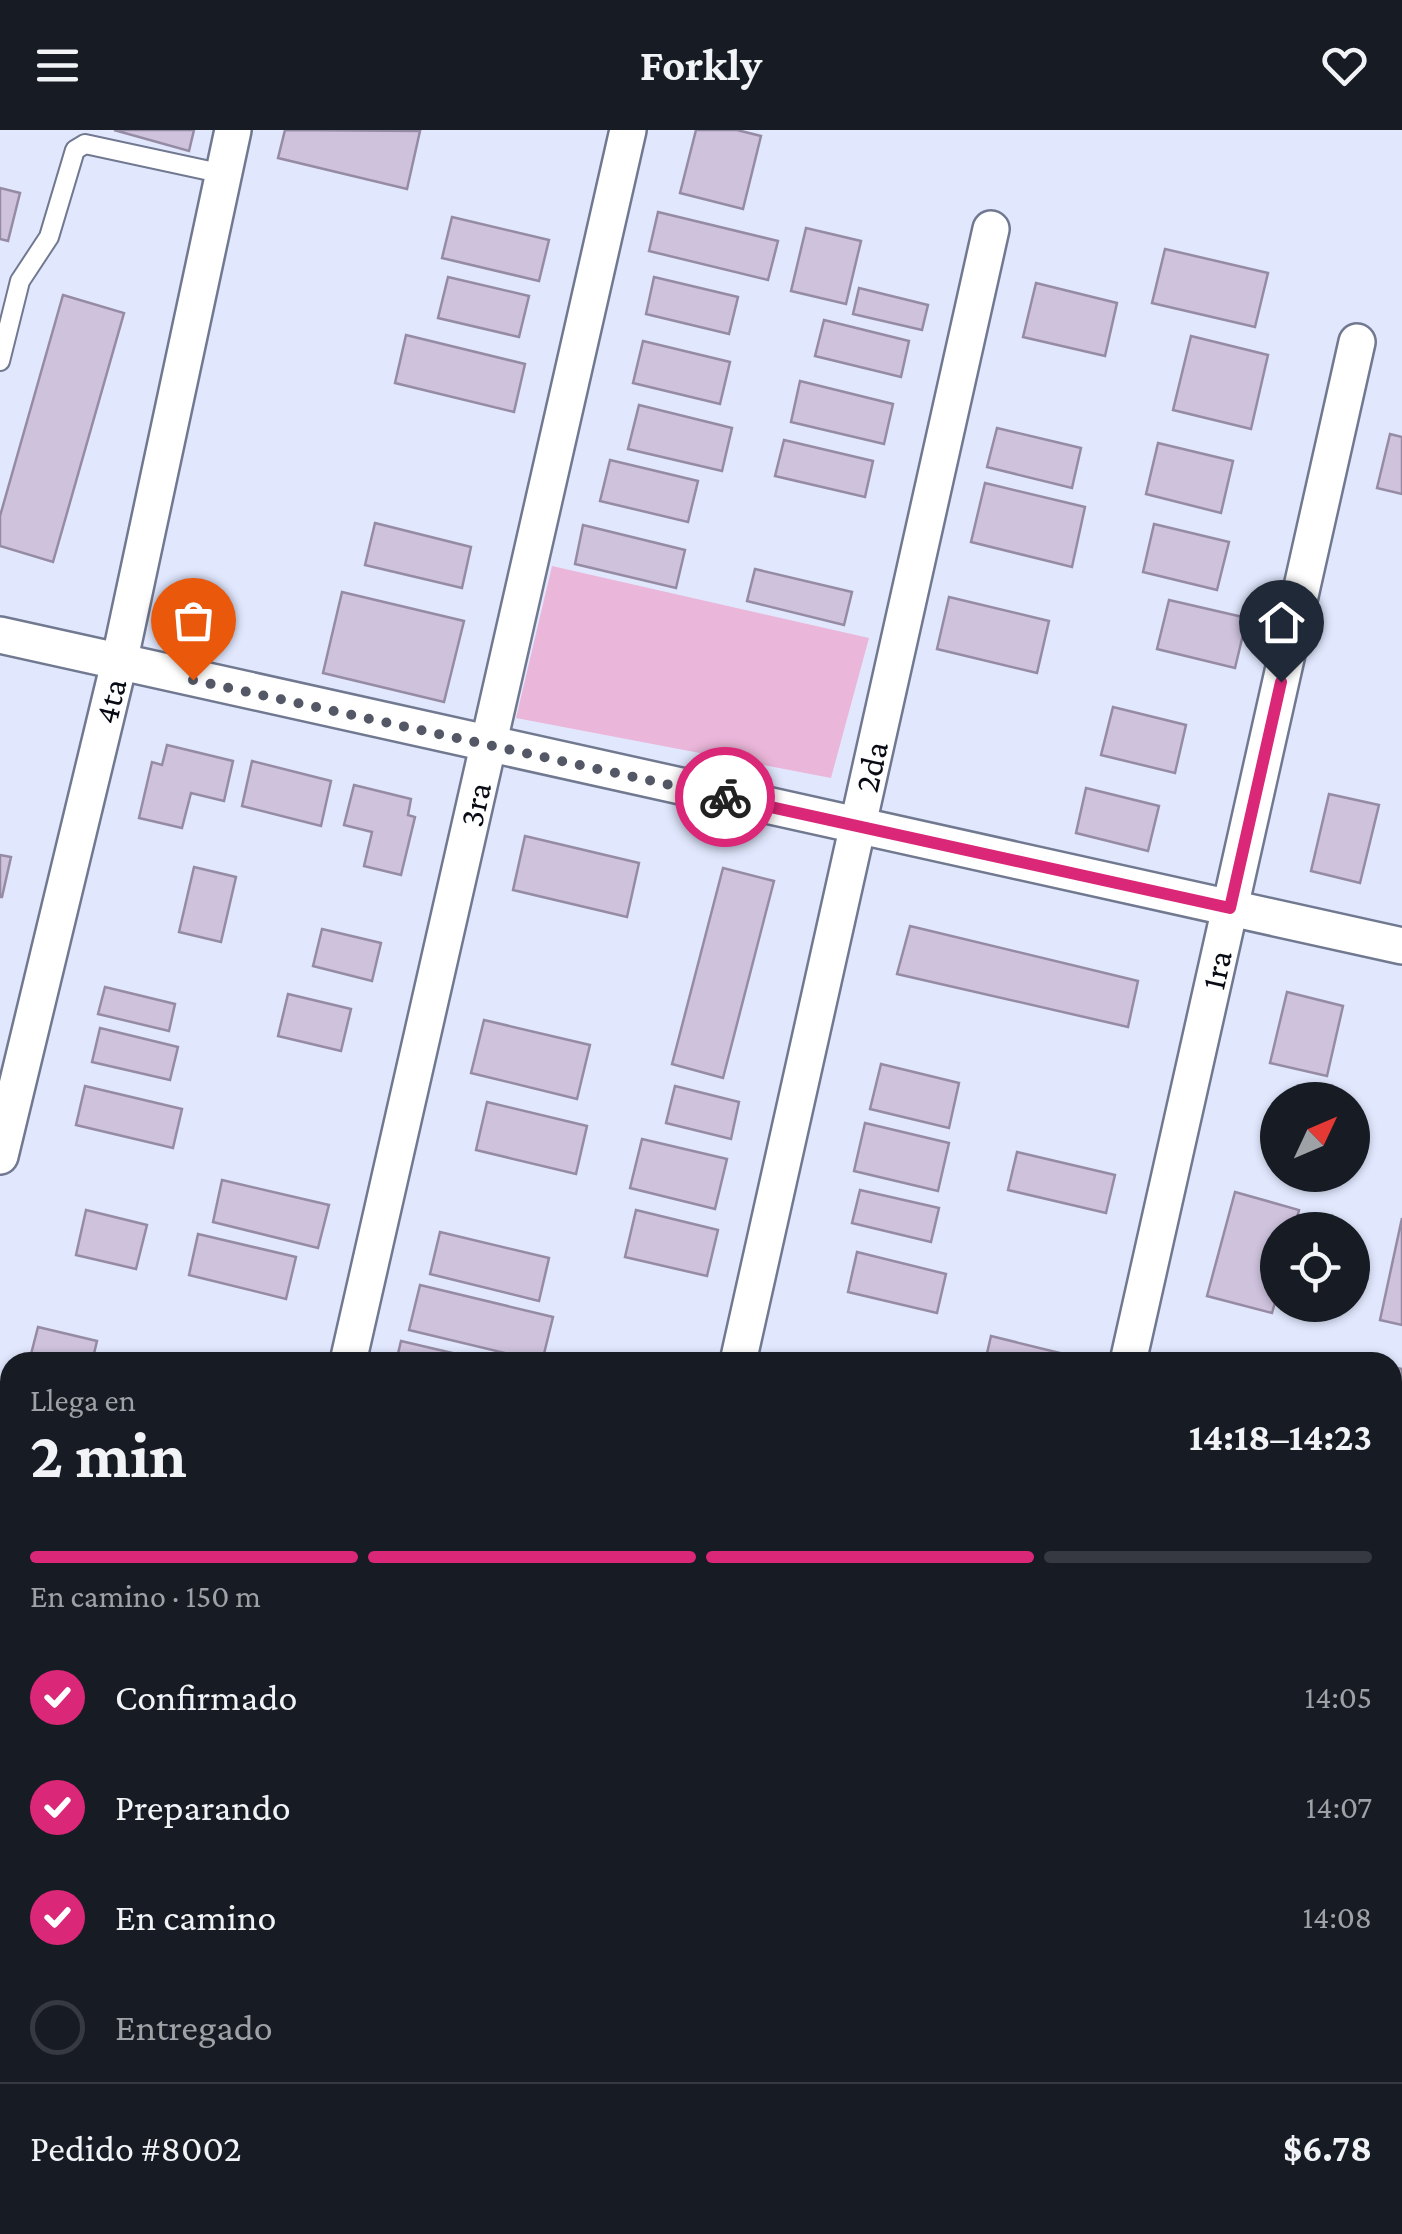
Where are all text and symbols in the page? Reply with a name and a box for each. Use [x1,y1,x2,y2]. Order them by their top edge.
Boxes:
icon: menu [30,38,85,93]
icon: heart [1317,38,1372,93]
text: Forkly [640,40,762,90]
pin [151,578,236,681]
pin [1239,580,1324,683]
icon: bag [166,593,221,648]
icon: home [1254,595,1309,650]
street label: 4ta [86,674,134,728]
street label: 2da [846,737,896,796]
courier [675,747,775,847]
icon: bike [698,770,753,825]
street label: 3ra [451,778,499,830]
street label: 1ra [1193,946,1239,993]
north arrow [1260,1082,1370,1192]
map controls [1260,1082,1370,1322]
button: locate [1260,1212,1370,1322]
text: Llega en [30,1382,136,1418]
text: 14:18–14:23 [1189,1416,1372,1458]
text: 2 min [30,1419,187,1491]
text: En camino · 150 m [30,1578,261,1614]
icon: check [30,1670,85,1725]
text: Confirmado [115,1676,297,1718]
text: 14:05 [1305,1679,1372,1715]
icon: check [30,1780,85,1835]
text: Preparando [115,1786,291,1828]
text: 14:07 [1306,1789,1372,1825]
icon: check [30,1890,85,1945]
text: En camino [115,1896,276,1938]
text: 14:08 [1302,1899,1372,1935]
text: Entregado [115,2006,273,2048]
text: Pedido #8002 [30,2127,242,2169]
text: $6.78 [1283,2127,1372,2169]

